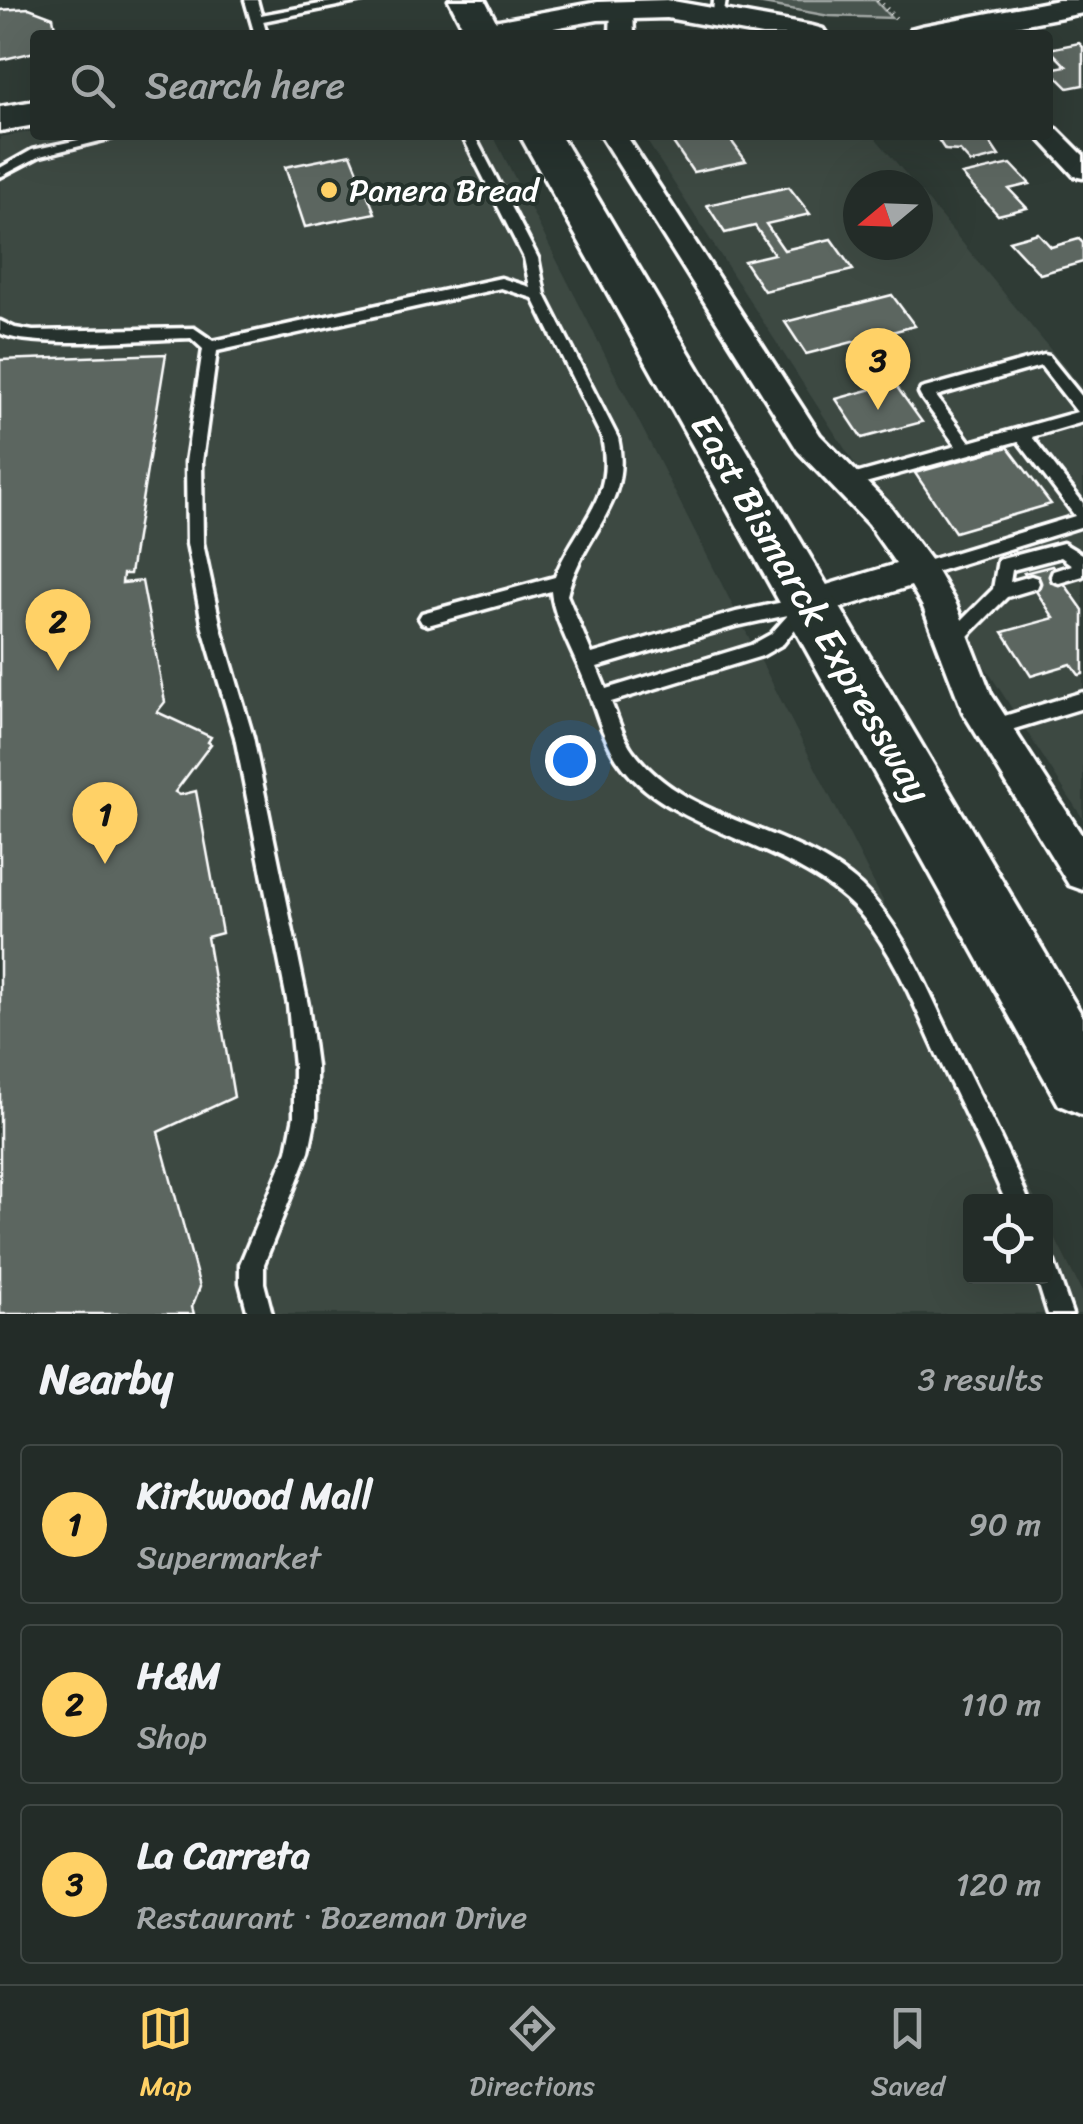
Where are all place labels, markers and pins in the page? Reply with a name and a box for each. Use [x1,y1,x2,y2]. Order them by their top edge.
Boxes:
place label: Panera Bread [349,162,541,219]
marker: Panera Bread [318,179,340,201]
pin: 3 [846,328,910,410]
pin: 2 [26,588,90,671]
pin: 1 [72,782,138,864]

